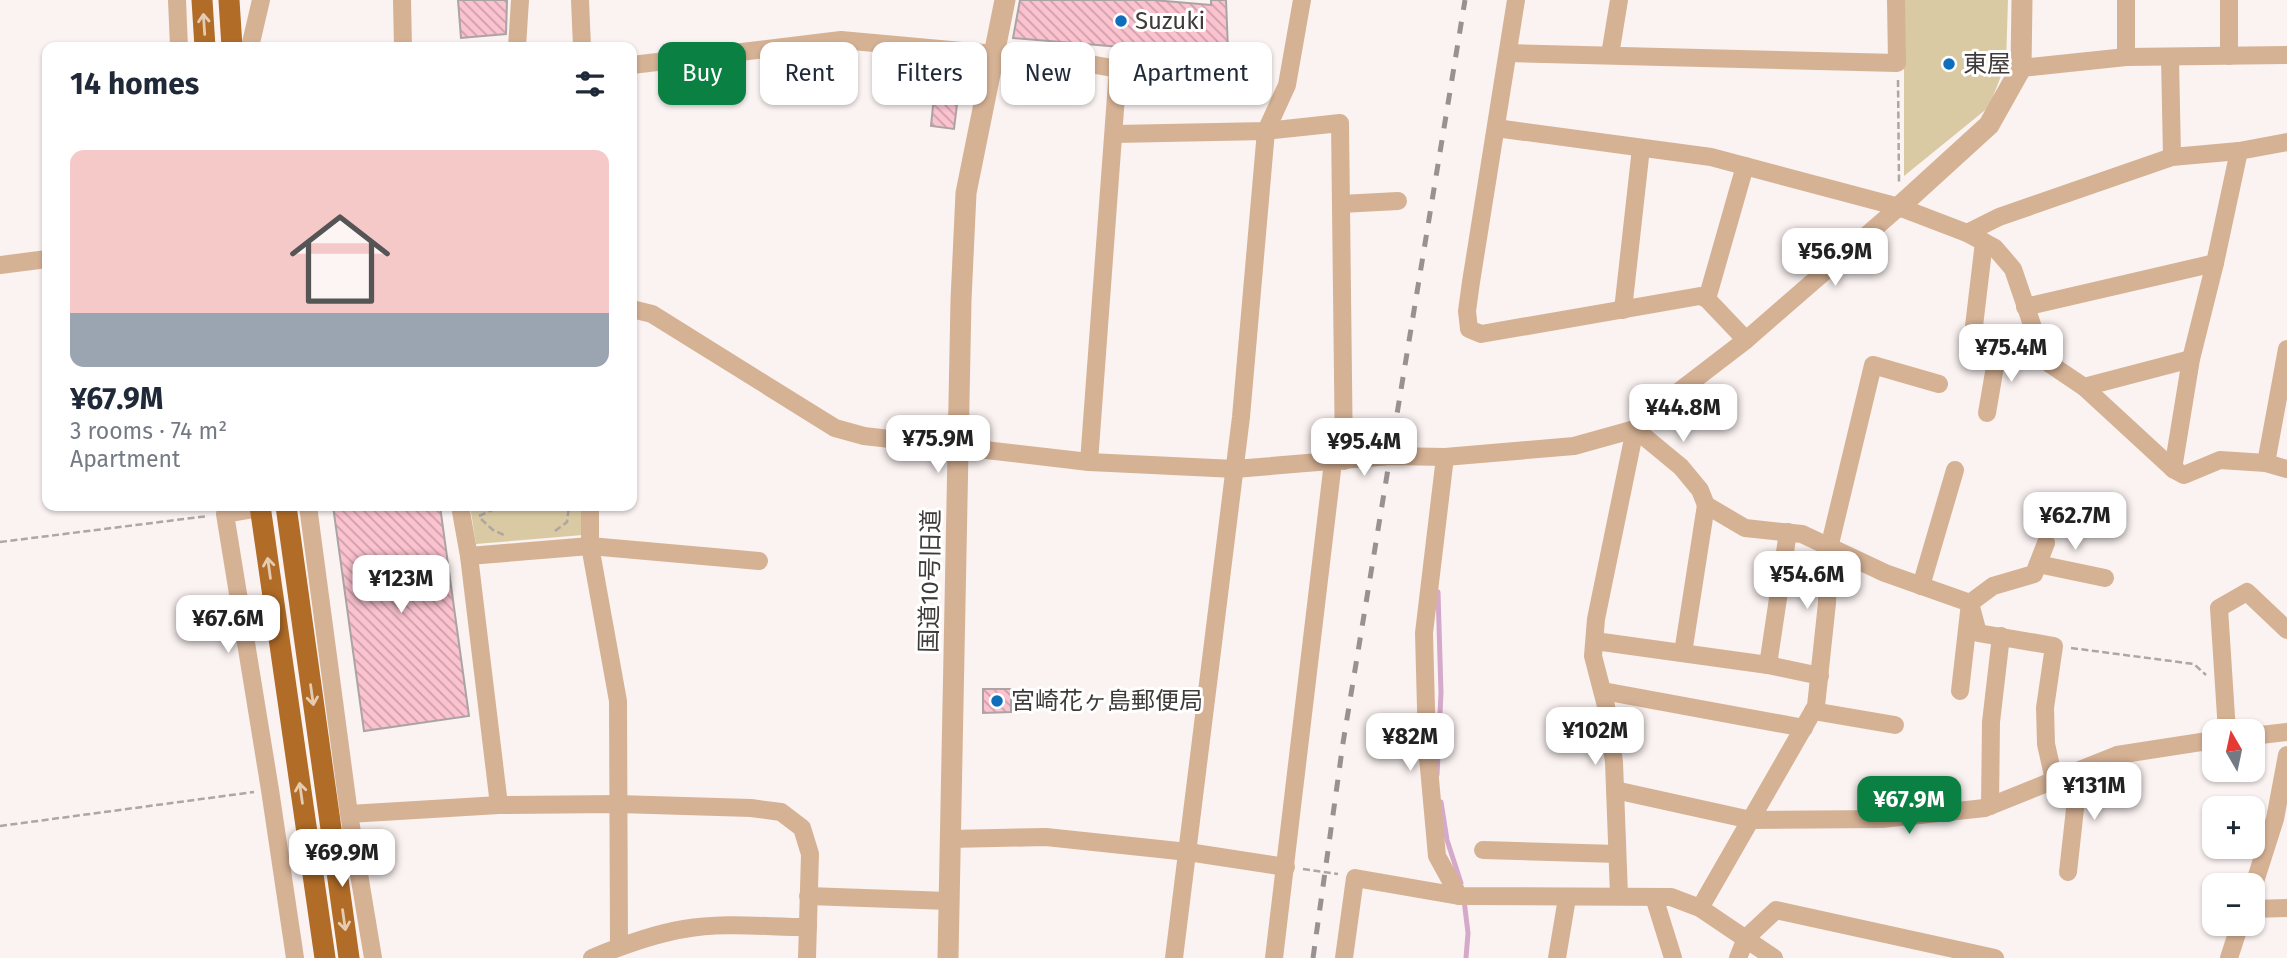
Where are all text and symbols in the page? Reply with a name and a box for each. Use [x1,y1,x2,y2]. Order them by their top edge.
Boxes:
place label: Suzuki [1135,7,1205,35]
one-way arrow [197,12,210,35]
marker: Suzuki [1113,13,1129,29]
chip: Buy [658,42,746,105]
chip: Rent [760,42,858,105]
chip: Filters [872,42,987,105]
chip: New [1001,42,1095,105]
chip: Apartment [1109,42,1272,105]
place label: 東屋 [1963,50,2011,78]
marker: 東屋 [1941,56,1957,72]
icon: filters [571,65,609,103]
text: 14 homes [70,66,199,102]
icon: home [277,196,403,322]
pin: ¥56.9M [1778,229,1892,288]
text: ¥56.9M [1798,237,1872,265]
pin: ¥75.4M [1954,324,2068,384]
text: ¥75.4M [1975,333,2047,361]
text: ¥67.9M [70,381,163,417]
pin: ¥44.8M [1626,384,1740,444]
text: ¥44.8M [1645,393,1721,421]
pin: ¥75.9M [881,416,995,475]
text: 3 rooms · 74 m² [70,417,227,445]
pin: ¥95.4M [1307,419,1421,478]
text: ¥75.9M [902,424,974,452]
text: ¥95.4M [1327,427,1401,455]
text: Apartment [70,445,180,473]
pin: ¥62.7M [2018,492,2132,552]
text: ¥62.7M [2039,501,2111,529]
street label: 国道10号旧道 [915,509,945,653]
pin: ¥54.6M [1750,552,1864,611]
pin: ¥123M [352,556,450,615]
one-way arrow [262,557,275,580]
text: ¥54.6M [1770,560,1844,588]
text: ¥123M [369,564,433,592]
pin: ¥67.6M [171,596,285,655]
text: ¥67.6M [192,604,264,632]
one-way arrow [306,683,319,706]
place label: 宮崎花ヶ島郵便局 [1011,687,1203,715]
marker: 宮崎花ヶ島郵便局 [989,693,1005,709]
pin: ¥102M [1546,708,1644,767]
pin: ¥82M [1369,714,1451,773]
text: ¥102M [1562,716,1628,744]
north arrow [2202,719,2264,782]
map controls [2202,719,2265,936]
text: ¥82M [1382,722,1438,750]
pin: ¥131M [2045,762,2143,822]
text: ¥131M [2062,771,2126,799]
pin: ¥67.9M [1852,776,1966,836]
one-way arrow [294,783,307,805]
text: ¥67.9M [1873,785,1945,813]
button: + [2202,796,2265,859]
pin: ¥69.9M [285,830,399,889]
text: ¥69.9M [305,838,379,866]
button: − [2202,873,2265,936]
one-way arrow [337,908,350,931]

